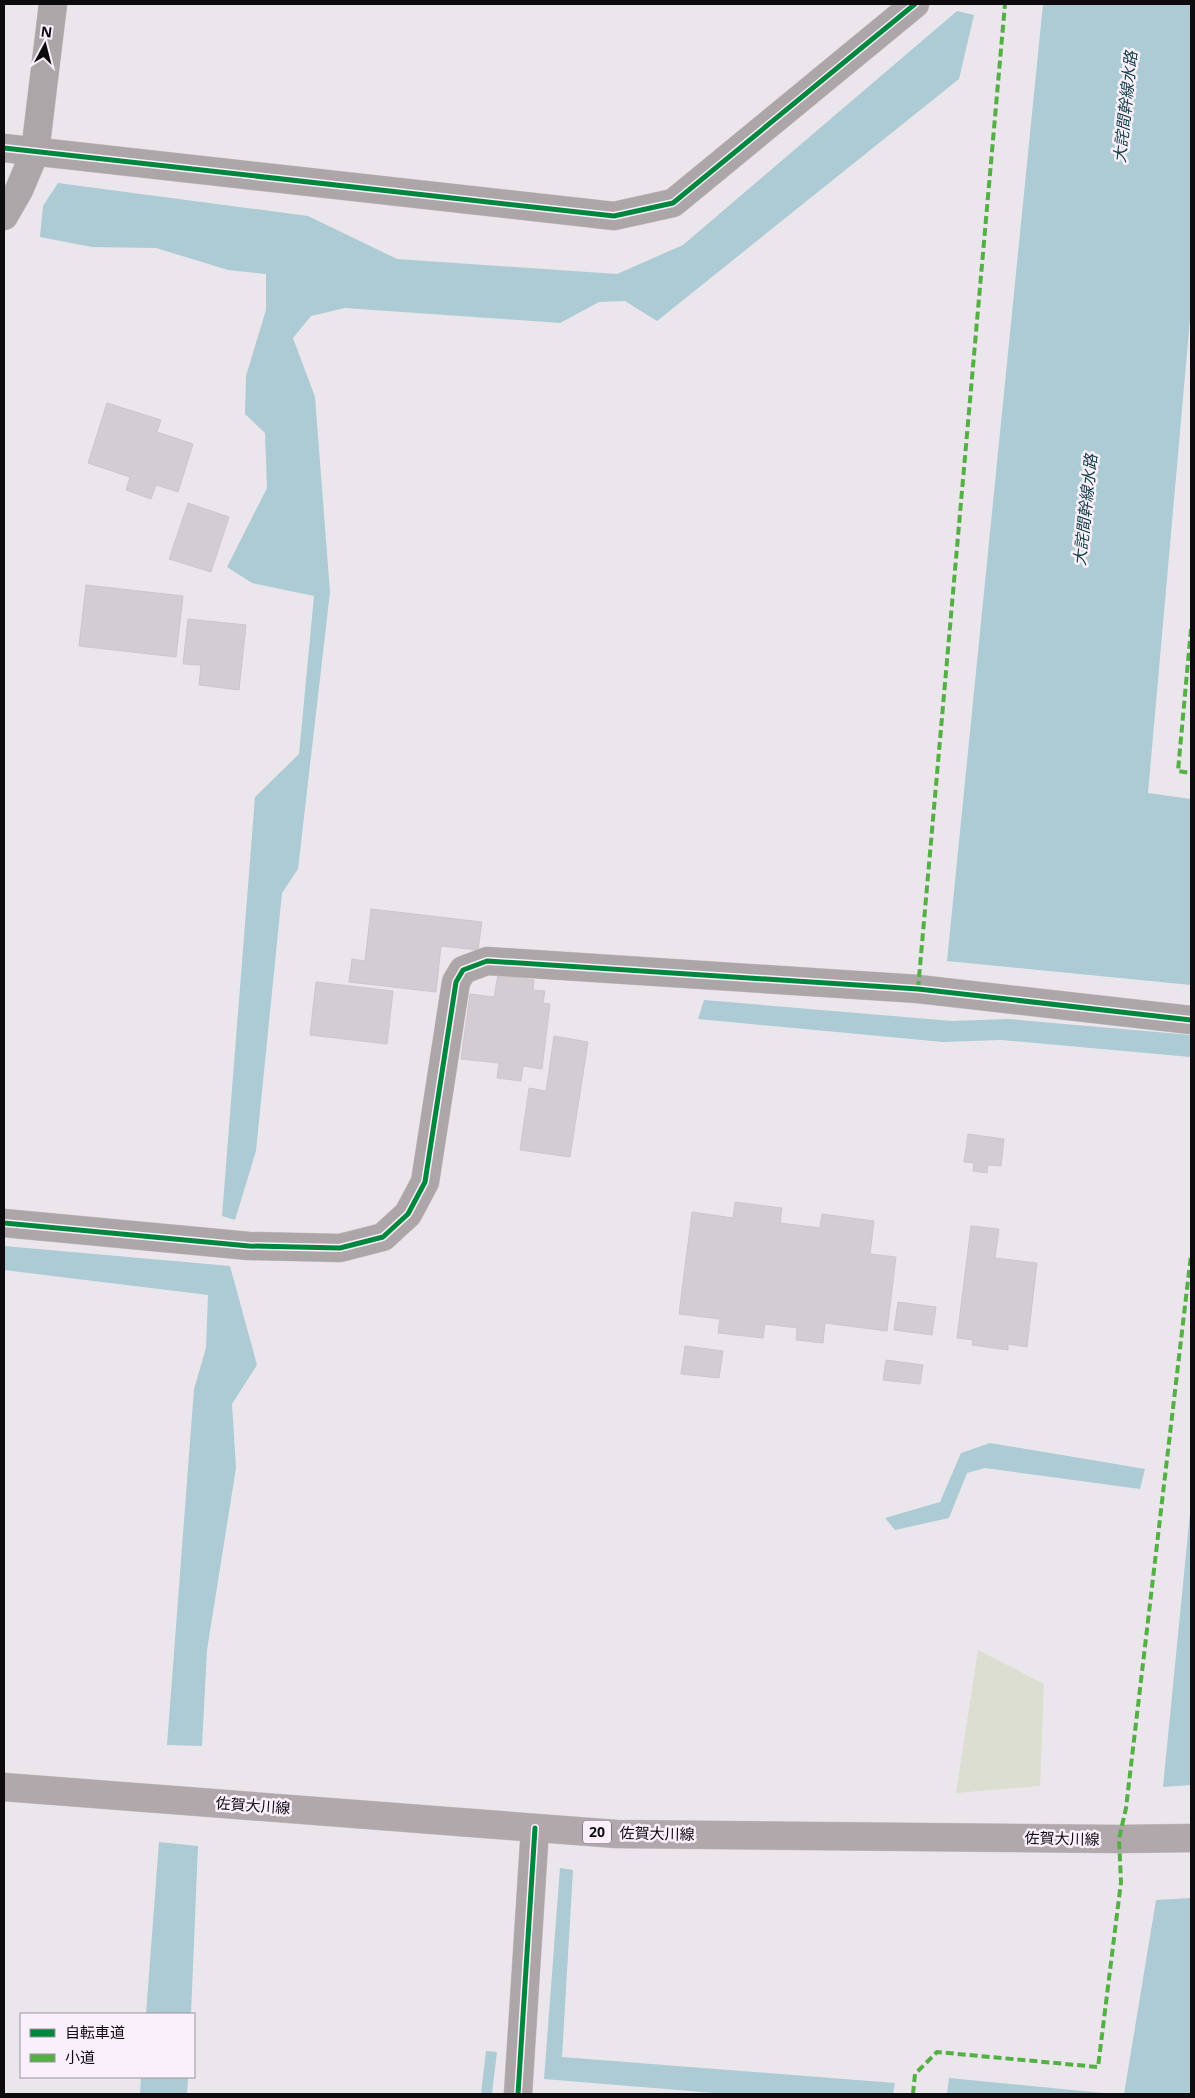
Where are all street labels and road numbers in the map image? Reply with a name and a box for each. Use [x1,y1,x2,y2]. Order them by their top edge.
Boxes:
street label: 佐賀大川線 [215,1792,291,1818]
road number: 20 [583,1820,611,1844]
street label: 佐賀大川線 [619,1822,695,1844]
street label: 佐賀大川線 [1024,1827,1100,1849]

